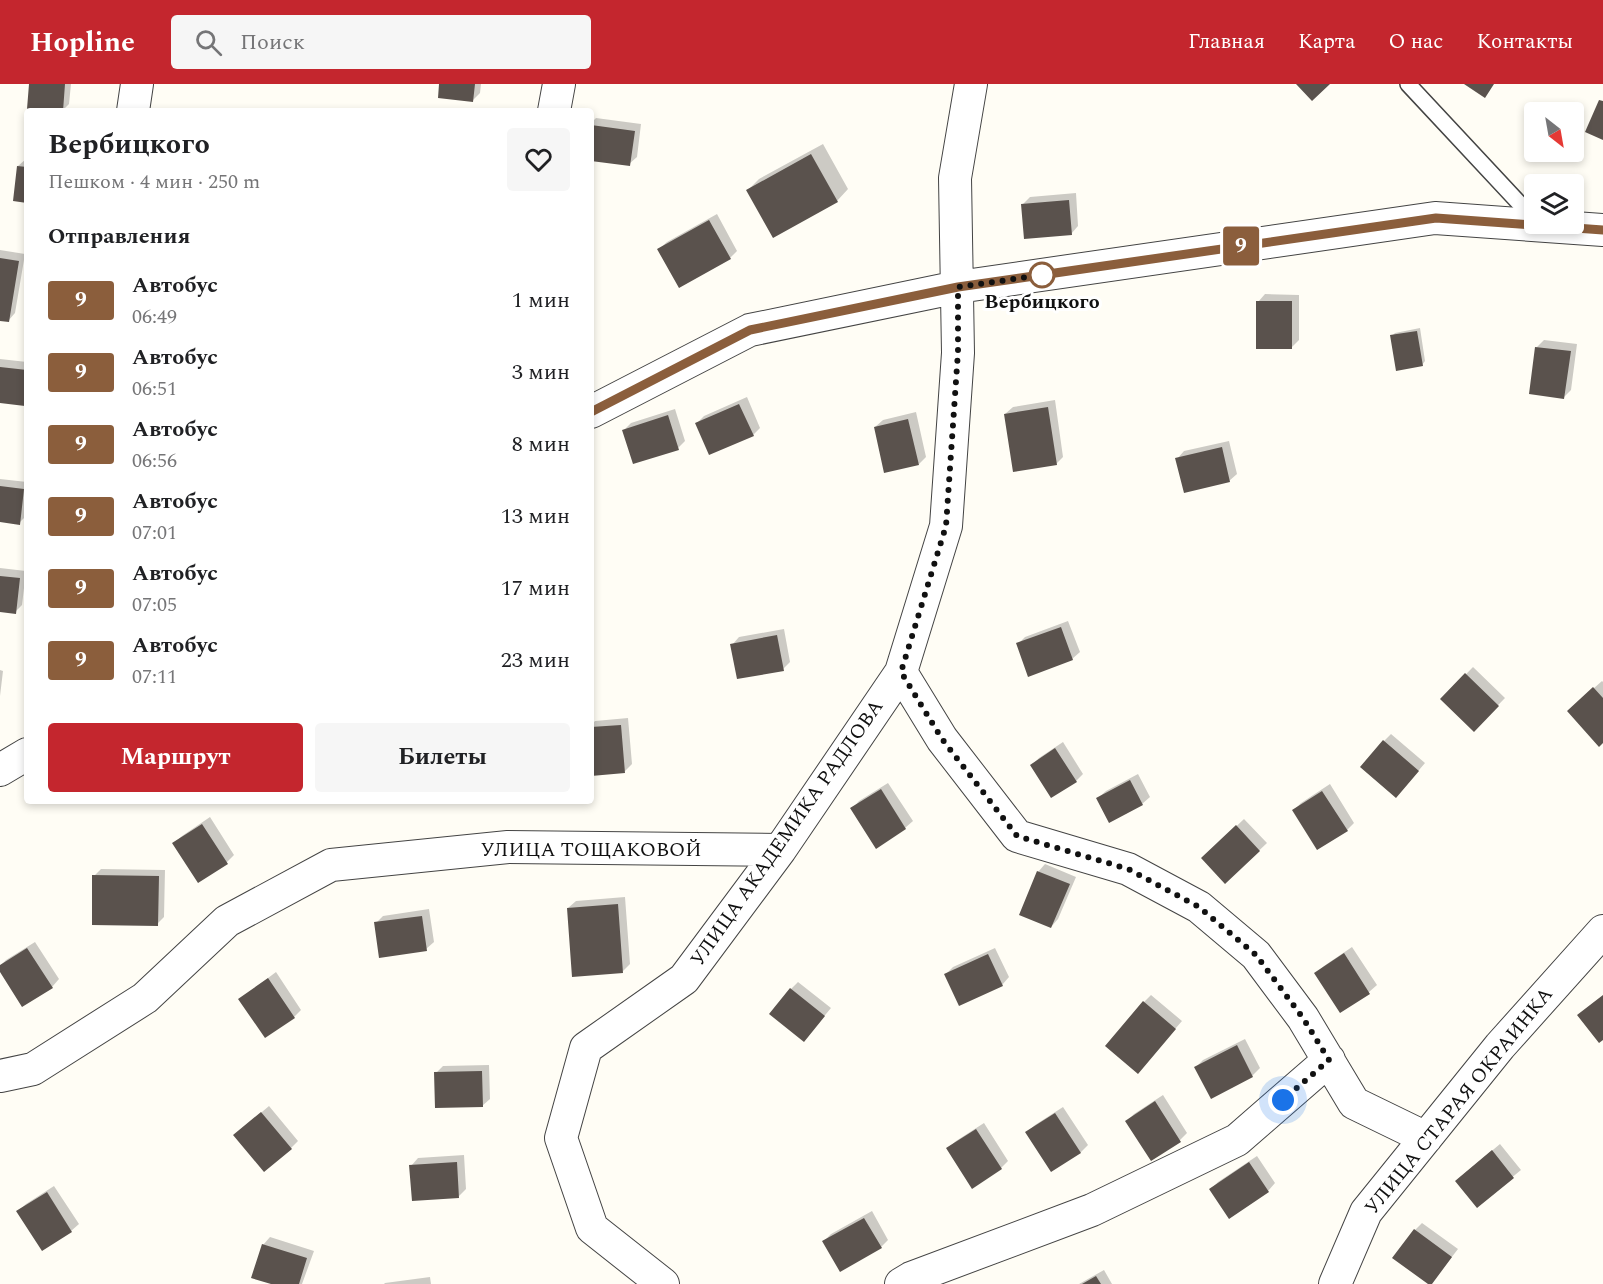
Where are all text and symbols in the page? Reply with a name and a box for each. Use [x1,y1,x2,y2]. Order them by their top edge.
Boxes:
search box [171,15,591,69]
text: Hopline [30,21,135,64]
icon: search [192,26,225,59]
text: Поиск [240,26,305,59]
text: Главная [1188,26,1265,58]
text: Карта [1298,26,1355,58]
text: О нас [1388,26,1443,58]
text: Контакты [1476,26,1573,58]
north arrow [1524,102,1584,162]
map controls [1524,102,1584,234]
text: Вербицкого [48,123,210,166]
button: heart [507,128,570,191]
text: Пешком · 4 мин · 250 m [48,167,260,197]
button: layers [1524,174,1584,234]
text: Отправления [48,220,190,253]
line badge: 9 [1222,226,1260,266]
text: 9 [1235,230,1247,262]
marker: Вербицкого [1029,262,1055,288]
text: Автобус [132,269,218,302]
text: 9 [75,284,87,316]
text: 1 мин [512,284,570,317]
place label: Вербицкого [984,287,1100,317]
text: 06:49 [132,302,177,332]
text: Автобус [132,341,218,374]
text: 9 [75,356,87,388]
text: 3 мин [512,356,570,389]
text: 06:51 [132,374,177,404]
text: Автобус [132,413,218,446]
text: 9 [75,428,87,460]
text: 8 мин [512,428,570,461]
text: 06:56 [132,446,177,476]
text: Автобус [132,485,218,518]
text: 9 [75,500,87,532]
text: 13 мин [501,500,570,533]
text: 07:01 [132,518,177,548]
text: Автобус [132,557,218,590]
text: 9 [75,572,87,604]
text: 17 мин [501,572,570,605]
text: 07:05 [132,590,177,620]
text: Автобус [132,629,218,662]
text: 9 [75,644,87,676]
text: 23 мин [501,644,570,677]
text: 07:11 [132,662,177,692]
street label: УЛИЦА АКАДЕМИКА РАДЛОВА [683,693,891,973]
button: Маршрут [48,723,303,792]
button: Билеты [315,723,570,792]
street label: УЛИЦА ТОЩАКОВОЙ [480,835,702,865]
street label: УЛИЦА СТАРАЯ ОКРАИНКА [1358,981,1560,1221]
your location [1268,1085,1298,1115]

